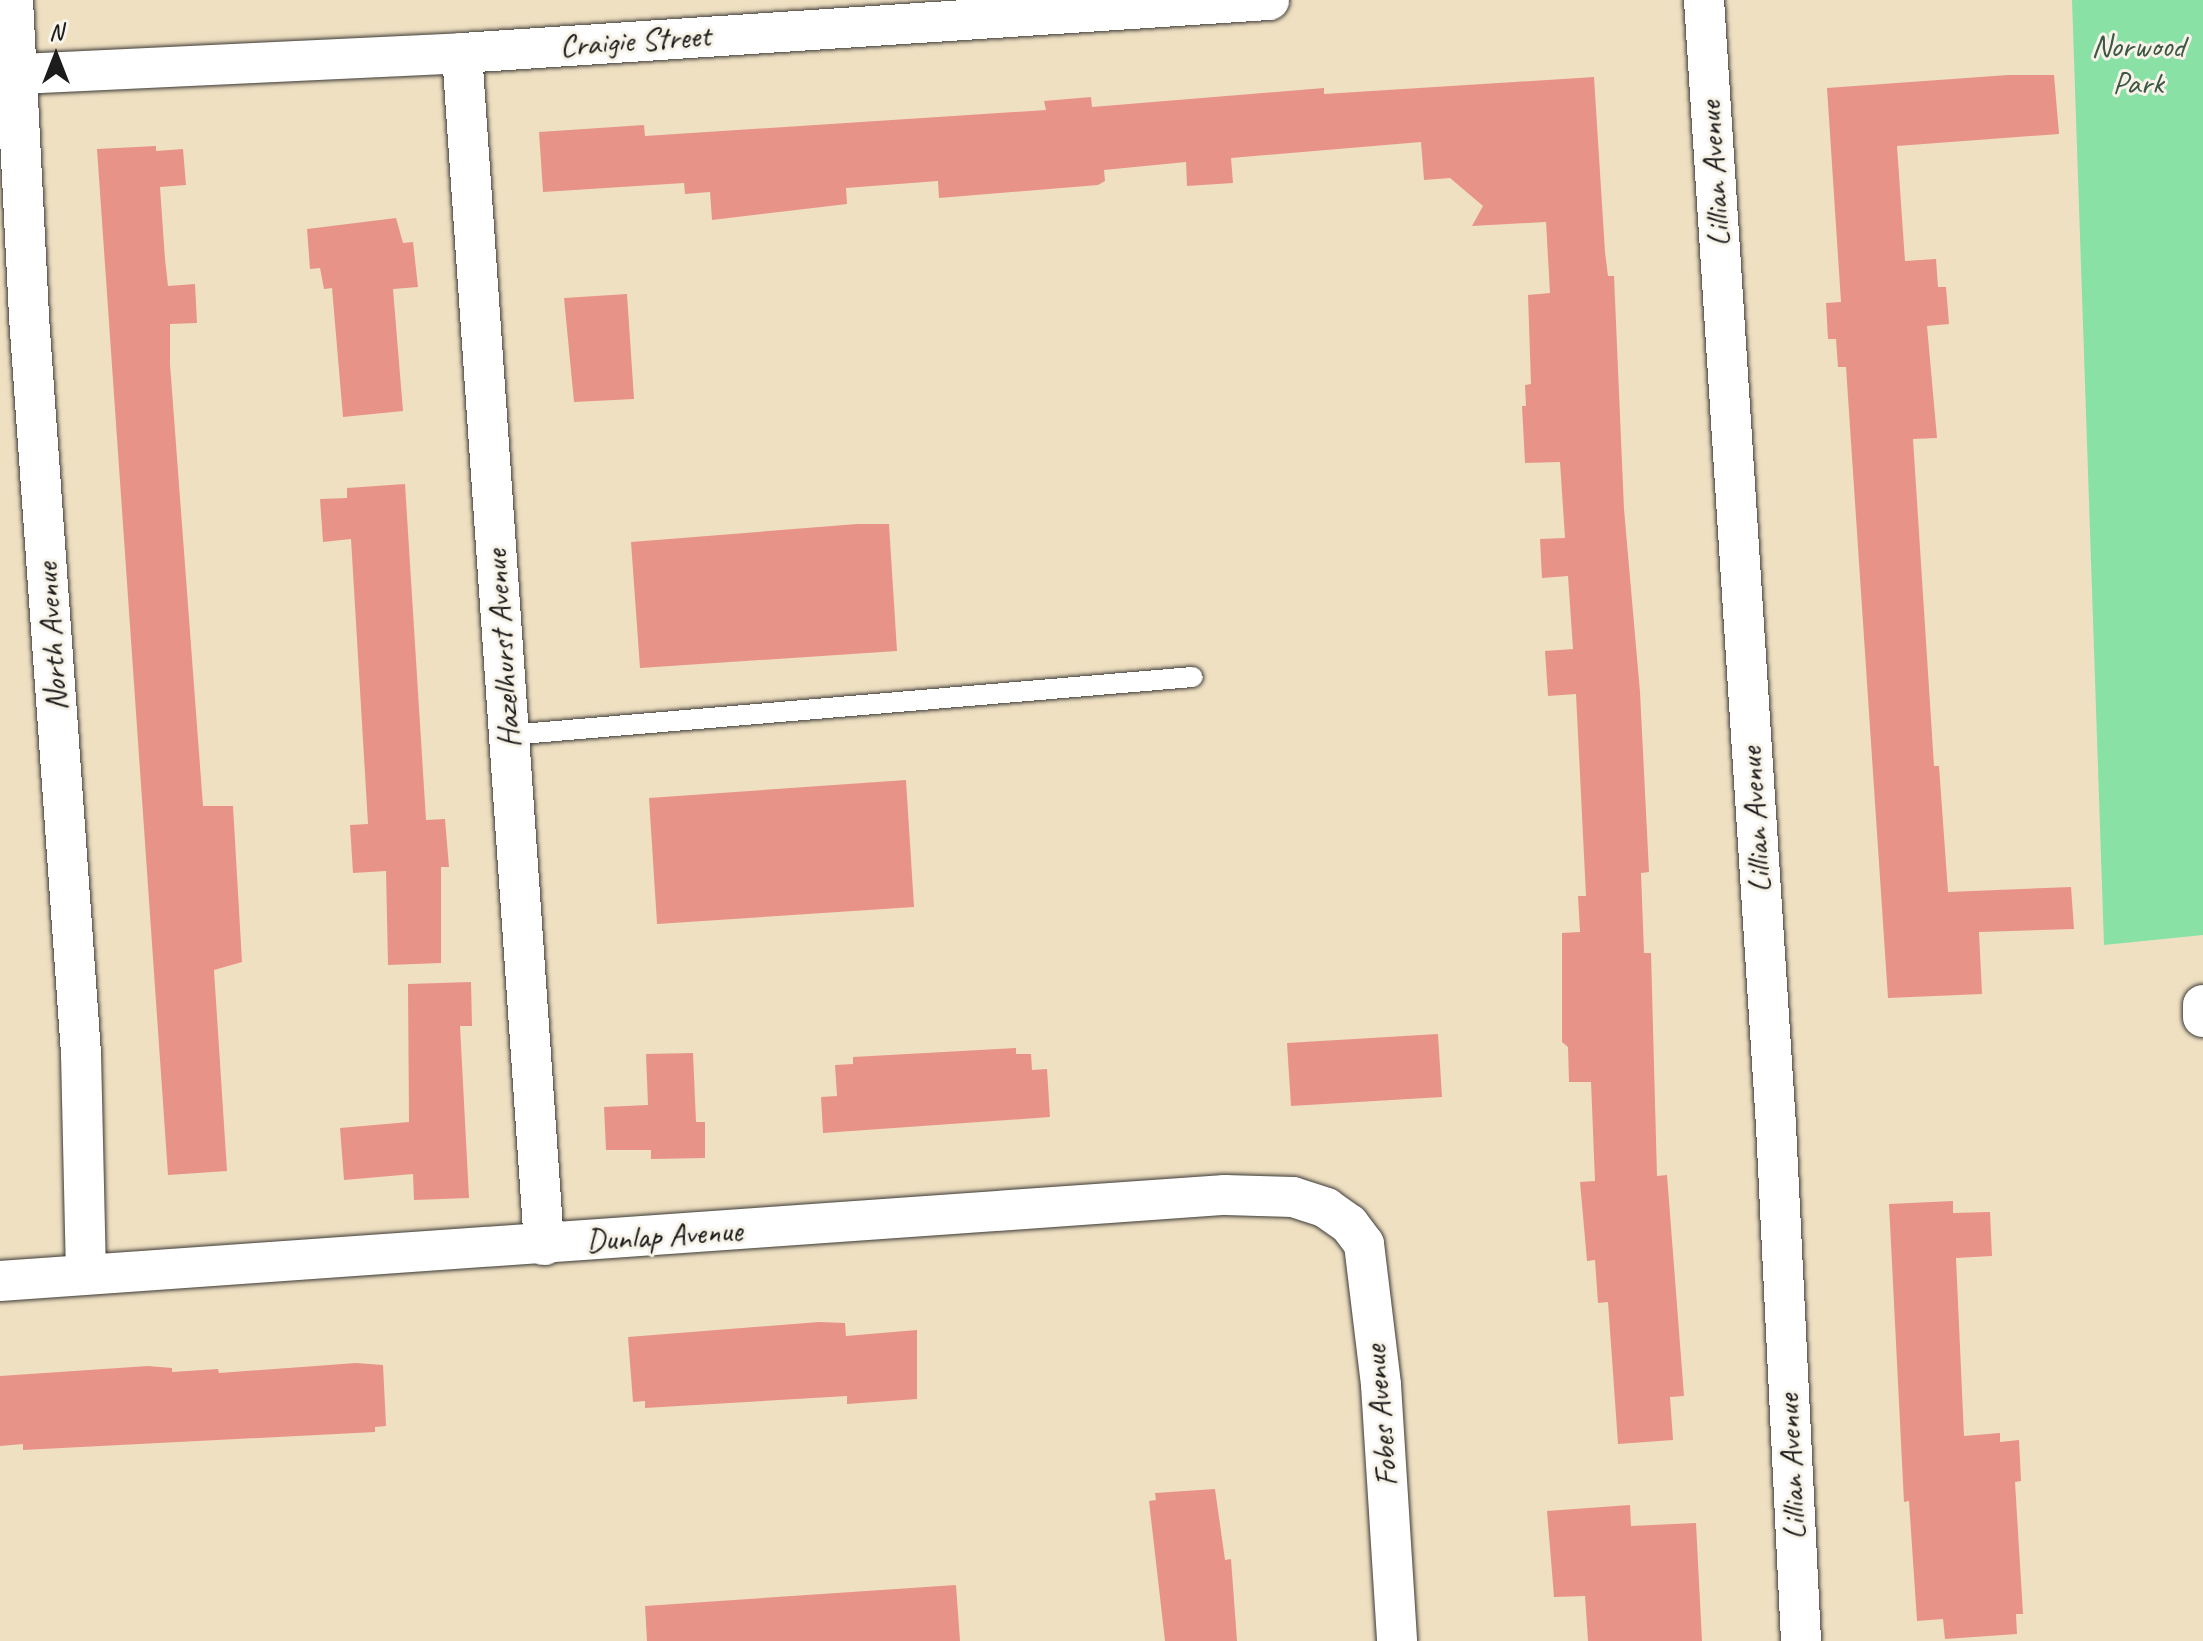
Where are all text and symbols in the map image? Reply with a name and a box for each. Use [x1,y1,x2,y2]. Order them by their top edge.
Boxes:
north arrow [16,16,96,96]
street label: Craigie Street [558,17,712,65]
text: N [49,18,63,46]
park label: Norwood Park [2091,28,2185,103]
street label: Lillian Avenue [1691,100,1739,248]
street label: Hazelhurst Avenue [477,549,529,749]
street label: North Avenue [28,562,76,712]
street label: Lillian Avenue [1732,746,1780,894]
street label: Dunlap Avenue [585,1211,743,1261]
street label: Fobes Avenue [1356,1344,1406,1488]
street label: Lillian Avenue [1769,1393,1815,1541]

